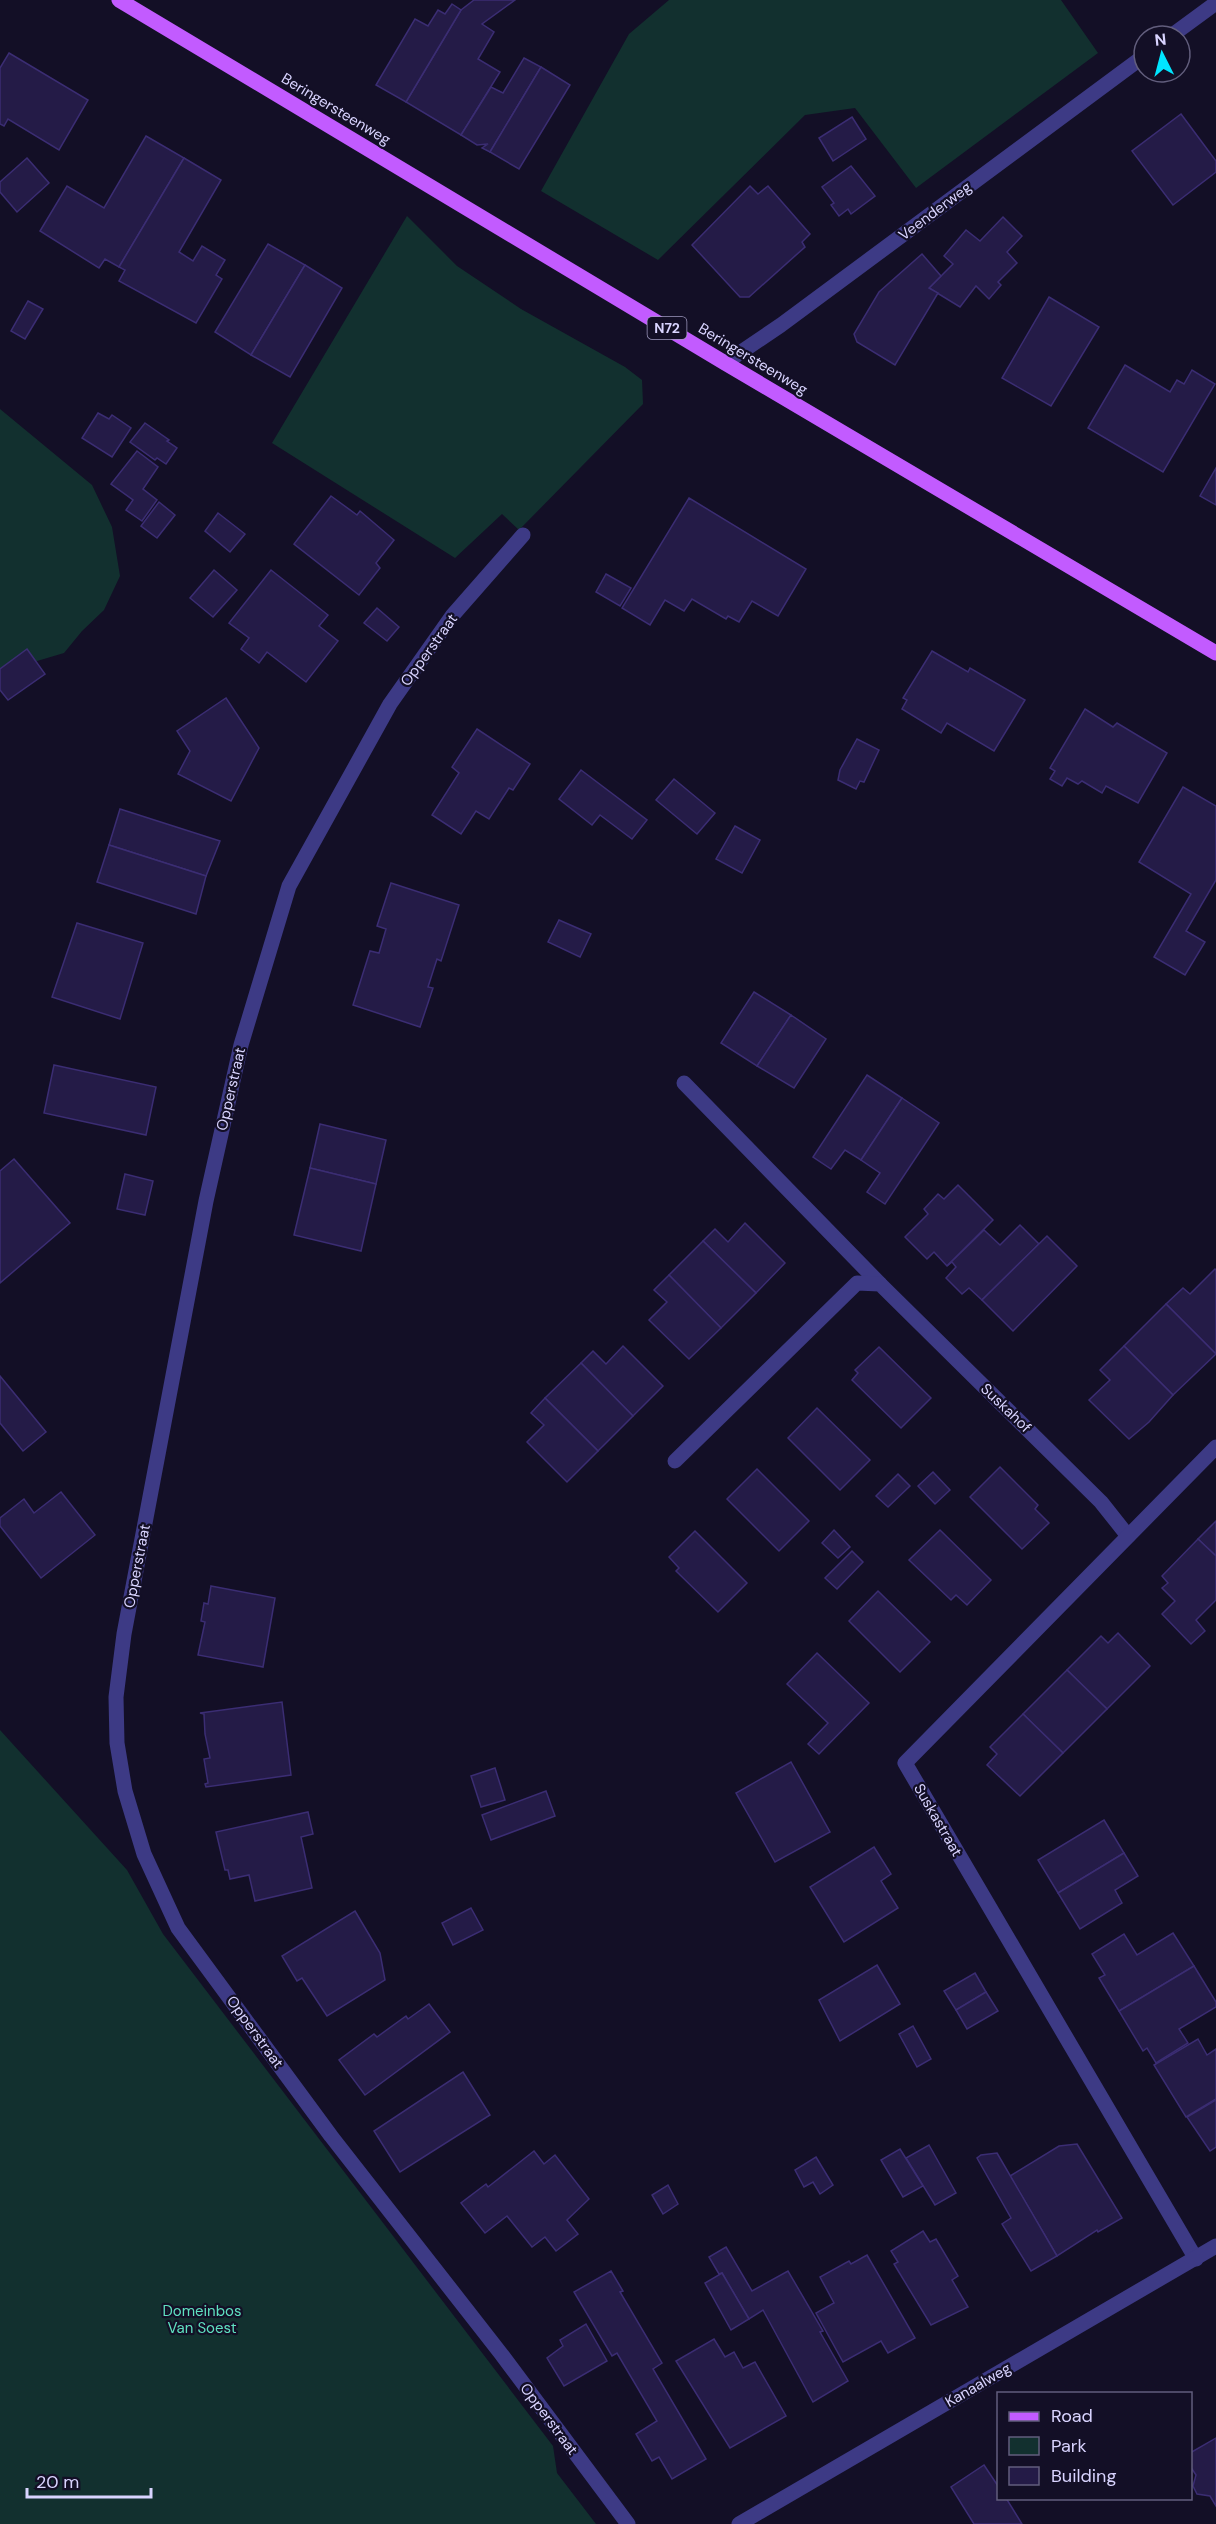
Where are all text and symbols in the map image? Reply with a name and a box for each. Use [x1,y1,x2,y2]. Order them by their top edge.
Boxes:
north arrow [1132,24,1192,84]
text: N [1154,29,1167,51]
street label: Beringersteenweg [278,68,394,150]
street label: Veenderweg [895,177,975,245]
road number: N72 [648,317,686,339]
street label: Beringersteenweg [695,318,811,400]
street label: Opperstraat [396,610,462,690]
street label: Opperstraat [212,1045,250,1133]
street label: Suskahof [976,1379,1036,1437]
street label: Opperstraat [119,1522,155,1610]
street label: Suskastraat [909,1780,967,1860]
street label: Opperstraat [222,1992,288,2072]
park label: Domeinbos Van Soest [162,2301,242,2338]
street label: Kanaalweg [941,2358,1015,2412]
street label: Opperstraat [515,2379,583,2459]
legend [997,2392,1192,2500]
text: Road [1051,2404,1093,2428]
text: Park [1051,2434,1087,2458]
scale bar [27,2461,152,2499]
text: Building [1051,2464,1116,2488]
text: 20 m [36,2470,79,2494]

